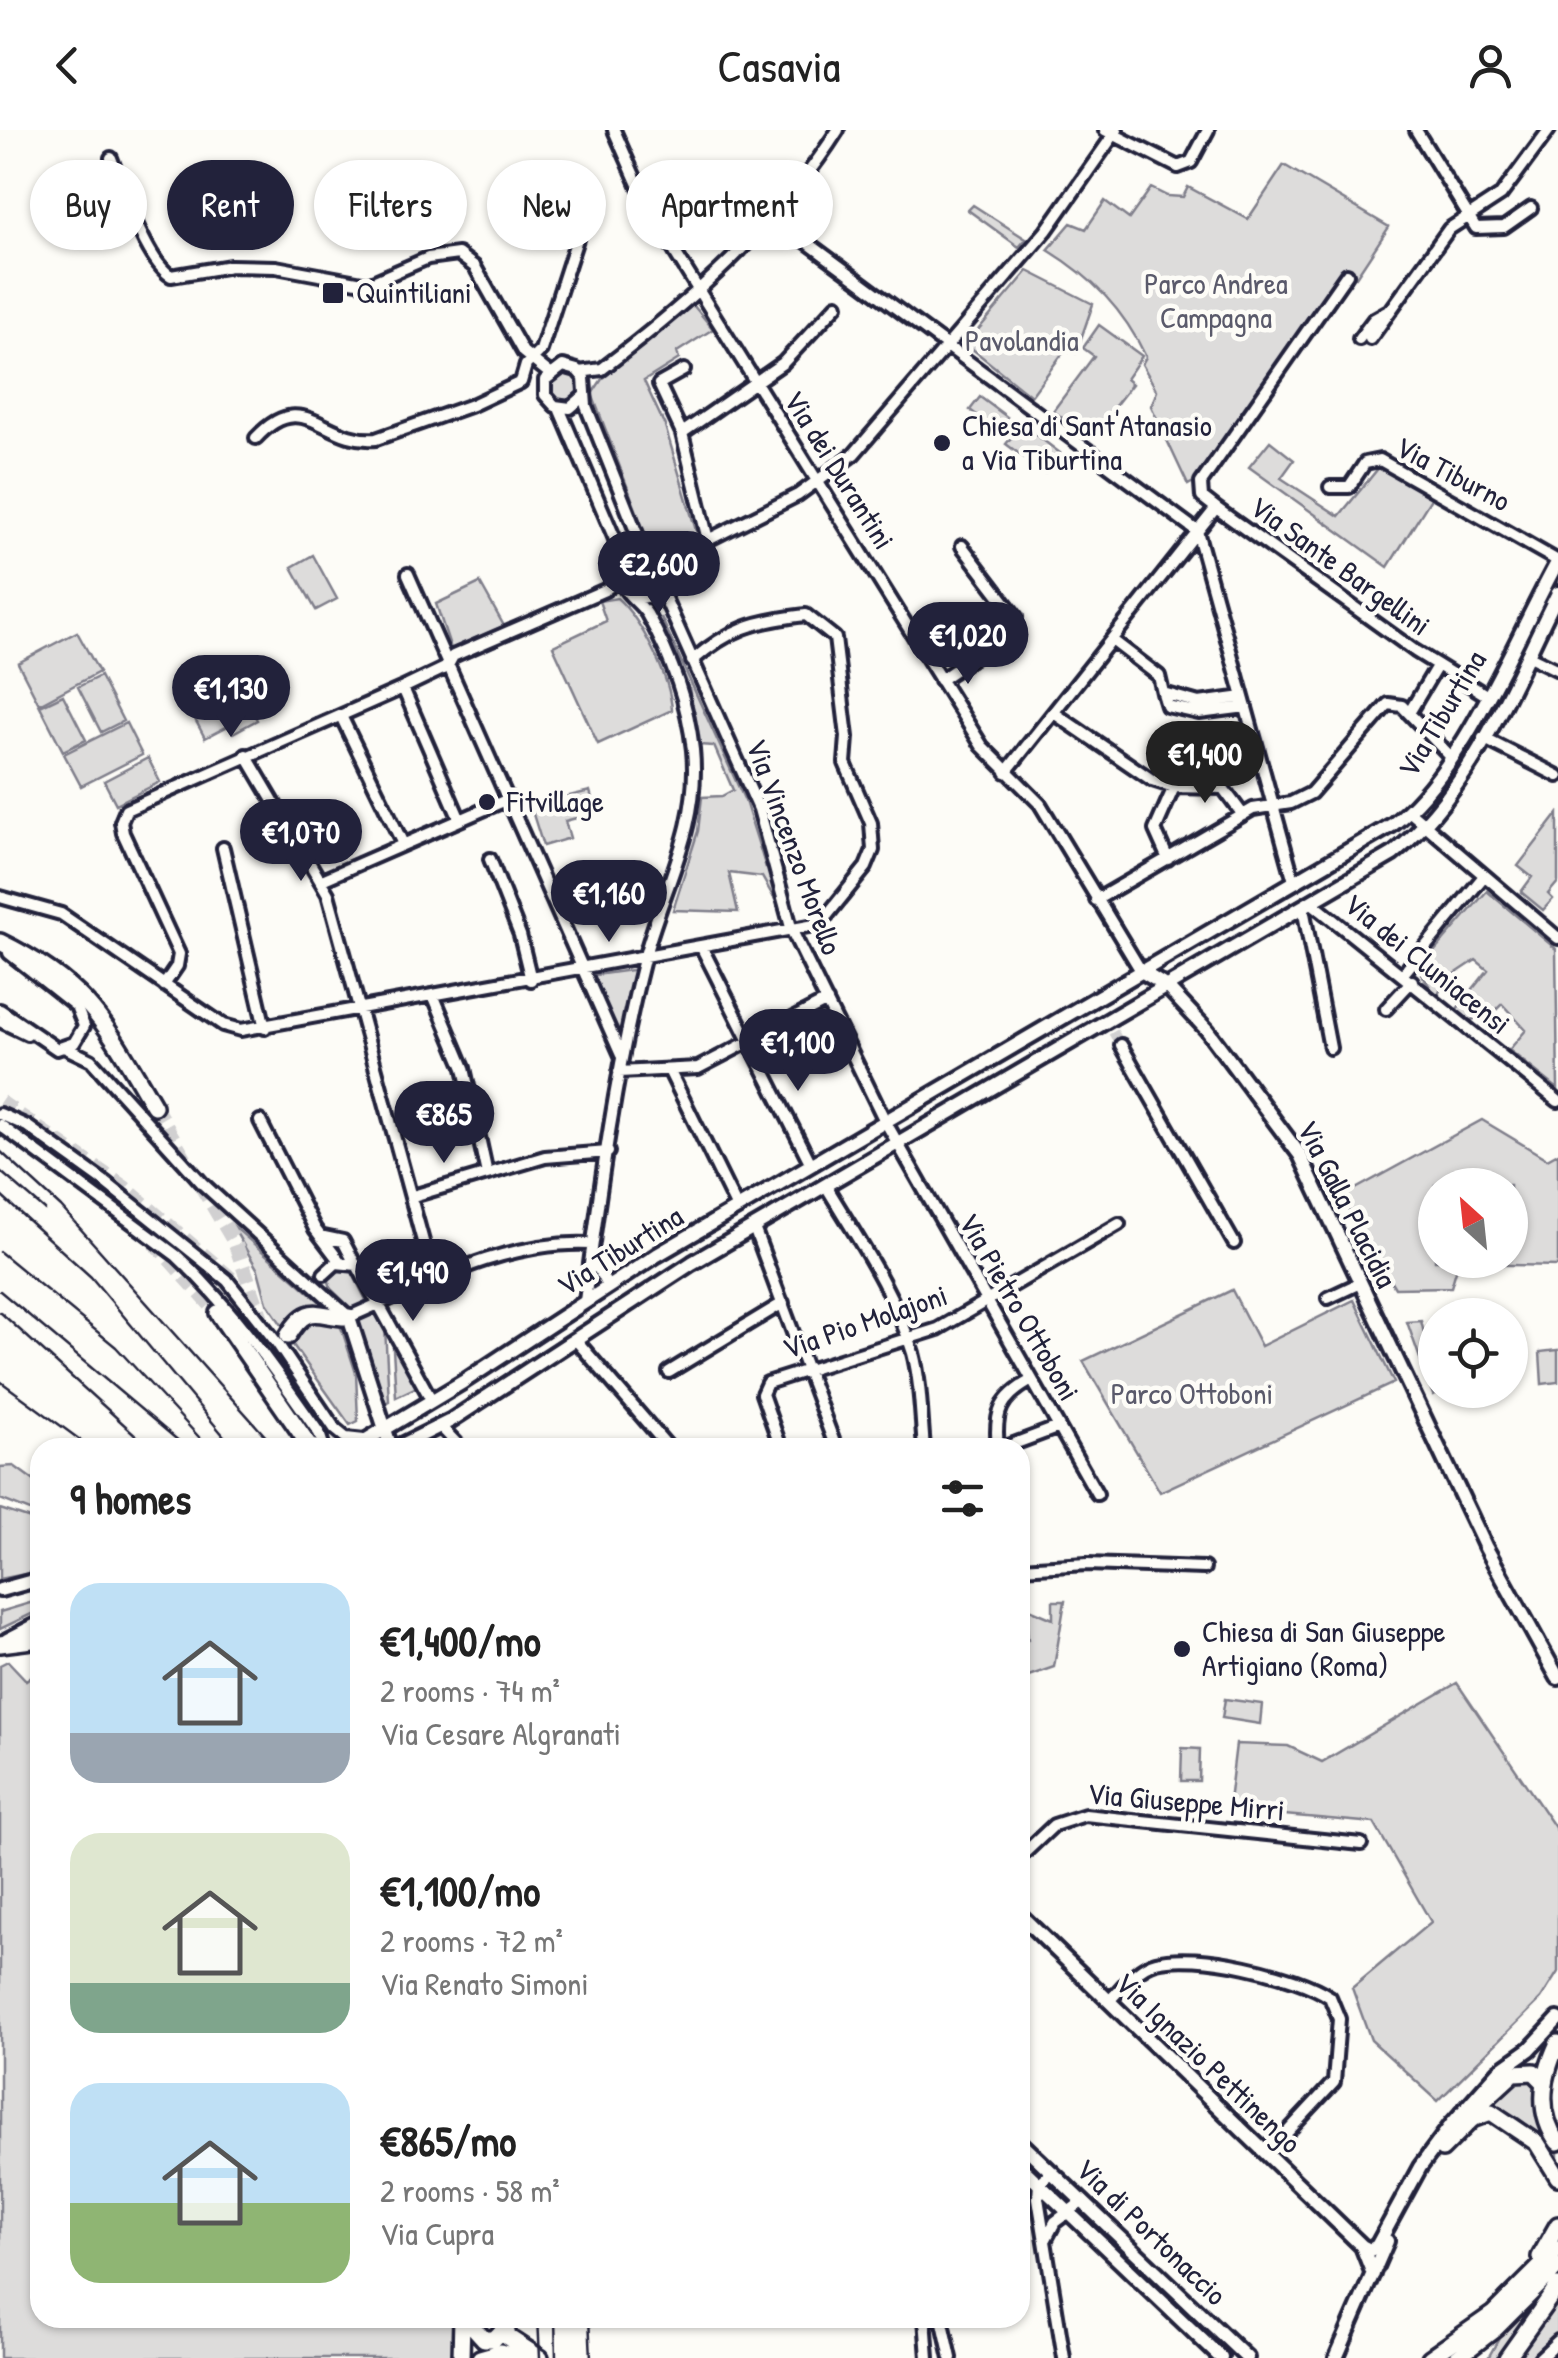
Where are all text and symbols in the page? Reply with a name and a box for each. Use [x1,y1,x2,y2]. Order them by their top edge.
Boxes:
text: Casavia [718,35,841,96]
icon: back [40,38,95,93]
icon: person [1463,38,1518,93]
chip: Buy [30,160,147,250]
chip: Rent [167,160,294,250]
chip: Filters [314,160,467,250]
chip: New [487,160,606,250]
chip: Apartment [626,160,833,250]
park label: Parco Andrea Campagna [1144,263,1288,337]
place label: Quintiliani [356,272,472,312]
marker: Quintiliani [320,280,346,306]
park label: Pavolandia [965,320,1079,360]
street label: Via dei Durantini [775,383,904,556]
place label: Chiesa di Sant'Atanasio a Via Tiburtina [962,405,1212,479]
street label: Via Tiburno [1389,426,1518,520]
marker: Chiesa di Sant'Atanasio a Via Tiburtina [931,432,953,454]
street label: Via Sante Bargellini [1242,486,1439,644]
pin: €2,600 [578,531,740,616]
text: €2,600 [620,542,698,585]
pin: €1,020 [887,602,1049,687]
text: €1,020 [929,613,1007,656]
street label: Via Tiburtina [1388,642,1495,784]
pin: €1,130 [150,655,312,740]
text: €1,130 [194,666,268,709]
pin: €1,400 [1124,721,1286,806]
text: €1,400 [1168,732,1242,775]
street label: Via Vincenzo Morello [737,733,853,960]
place label: Fitvillage [506,781,604,821]
marker: Fitvillage [476,791,498,813]
pin: €1,070 [220,799,382,884]
text: €1,070 [262,810,340,853]
pin: €1,160 [528,860,690,945]
text: €1,160 [573,871,645,914]
street label: Via dei Cluniacensi [1336,884,1519,1043]
pin: €1,100 [717,1009,879,1094]
text: €1,100 [761,1020,835,1063]
pin: €865 [385,1081,503,1166]
text: €865 [416,1092,472,1135]
street label: Via Galla Placidia [1289,1113,1407,1294]
north arrow [1418,1168,1528,1278]
map controls [1418,1168,1528,1408]
street label: Via Tiburtina [549,1196,690,1305]
street label: Via Pietro Ottoboni [950,1205,1090,1408]
pin: €1,490 [332,1239,494,1324]
text: €1,490 [377,1250,449,1293]
street label: Via Pio Molajoni [777,1274,952,1368]
button: locate [1418,1298,1528,1408]
park label: Parco Ottoboni [1111,1373,1273,1413]
text: 9 homes [70,1470,191,1527]
icon: filters [935,1471,990,1526]
place label: Chiesa di San Giuseppe Artigiano (Roma) [1202,1611,1446,1685]
text: €1,400/mo [380,1612,541,1669]
icon: home [150,1623,270,1743]
marker: Chiesa di San Giuseppe Artigiano (Roma) [1171,1638,1193,1660]
text: 2 rooms · 74 m² [380,1669,560,1712]
text: Via Cesare Algranati [380,1712,621,1755]
street label: Via Giuseppe Mirri [1086,1772,1286,1830]
text: €1,100/mo [380,1862,540,1919]
icon: home [150,1873,270,1993]
text: 2 rooms · 72 m² [380,1919,563,1962]
text: Via Renato Simoni [380,1962,589,2005]
street label: Via Ignazio Pettinengo [1107,1963,1311,2162]
text: €865/mo [380,2112,516,2169]
icon: home [150,2123,270,2243]
street label: Via di Portonaccio [1068,2149,1236,2314]
text: 2 rooms · 58 m² [380,2169,560,2212]
text: Via Cupra [380,2212,494,2255]

